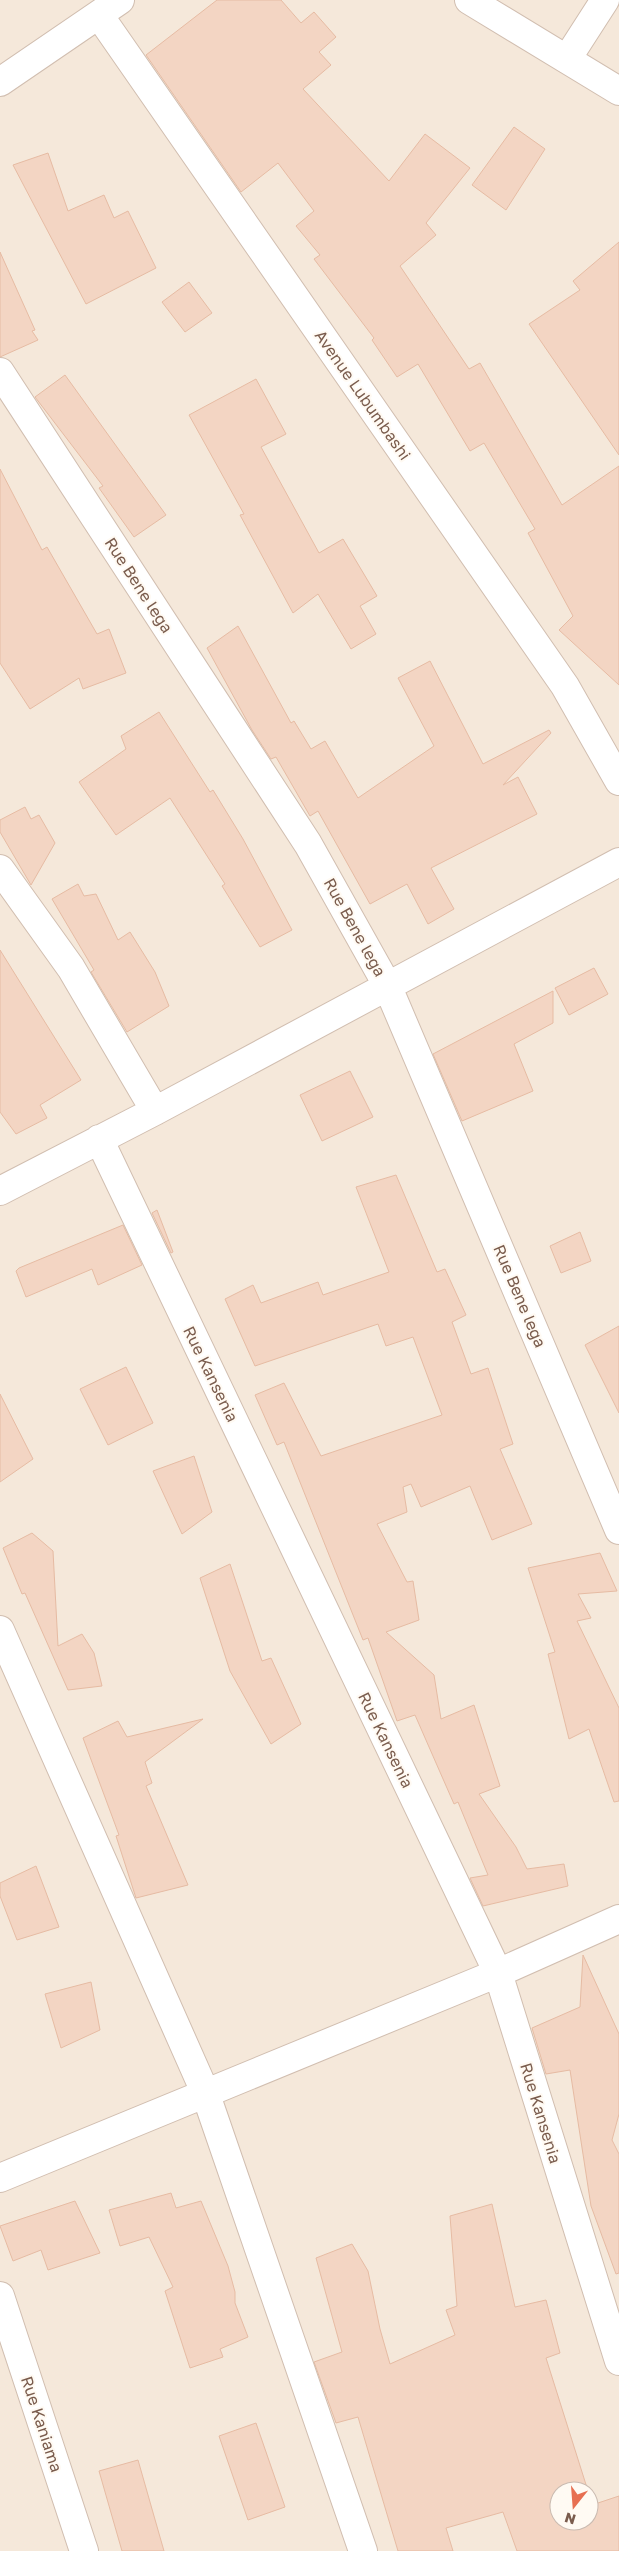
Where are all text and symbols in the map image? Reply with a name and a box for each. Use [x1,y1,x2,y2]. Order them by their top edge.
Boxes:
street label: Avenue Lubumbashi [311,326,415,464]
street label: Rue Bene lega [101,534,177,636]
street label: Rue Bene lega [320,874,390,980]
street label: Rue Bene lega [489,1242,551,1350]
street label: Rue Kansenia [179,1323,243,1425]
street label: Rue Kansenia [354,1689,418,1791]
street label: Rue Kansenia [516,2060,566,2166]
street label: Rue Kaniama [17,2373,67,2475]
north arrow [549,2481,599,2531]
text: N [562,2509,578,2529]

